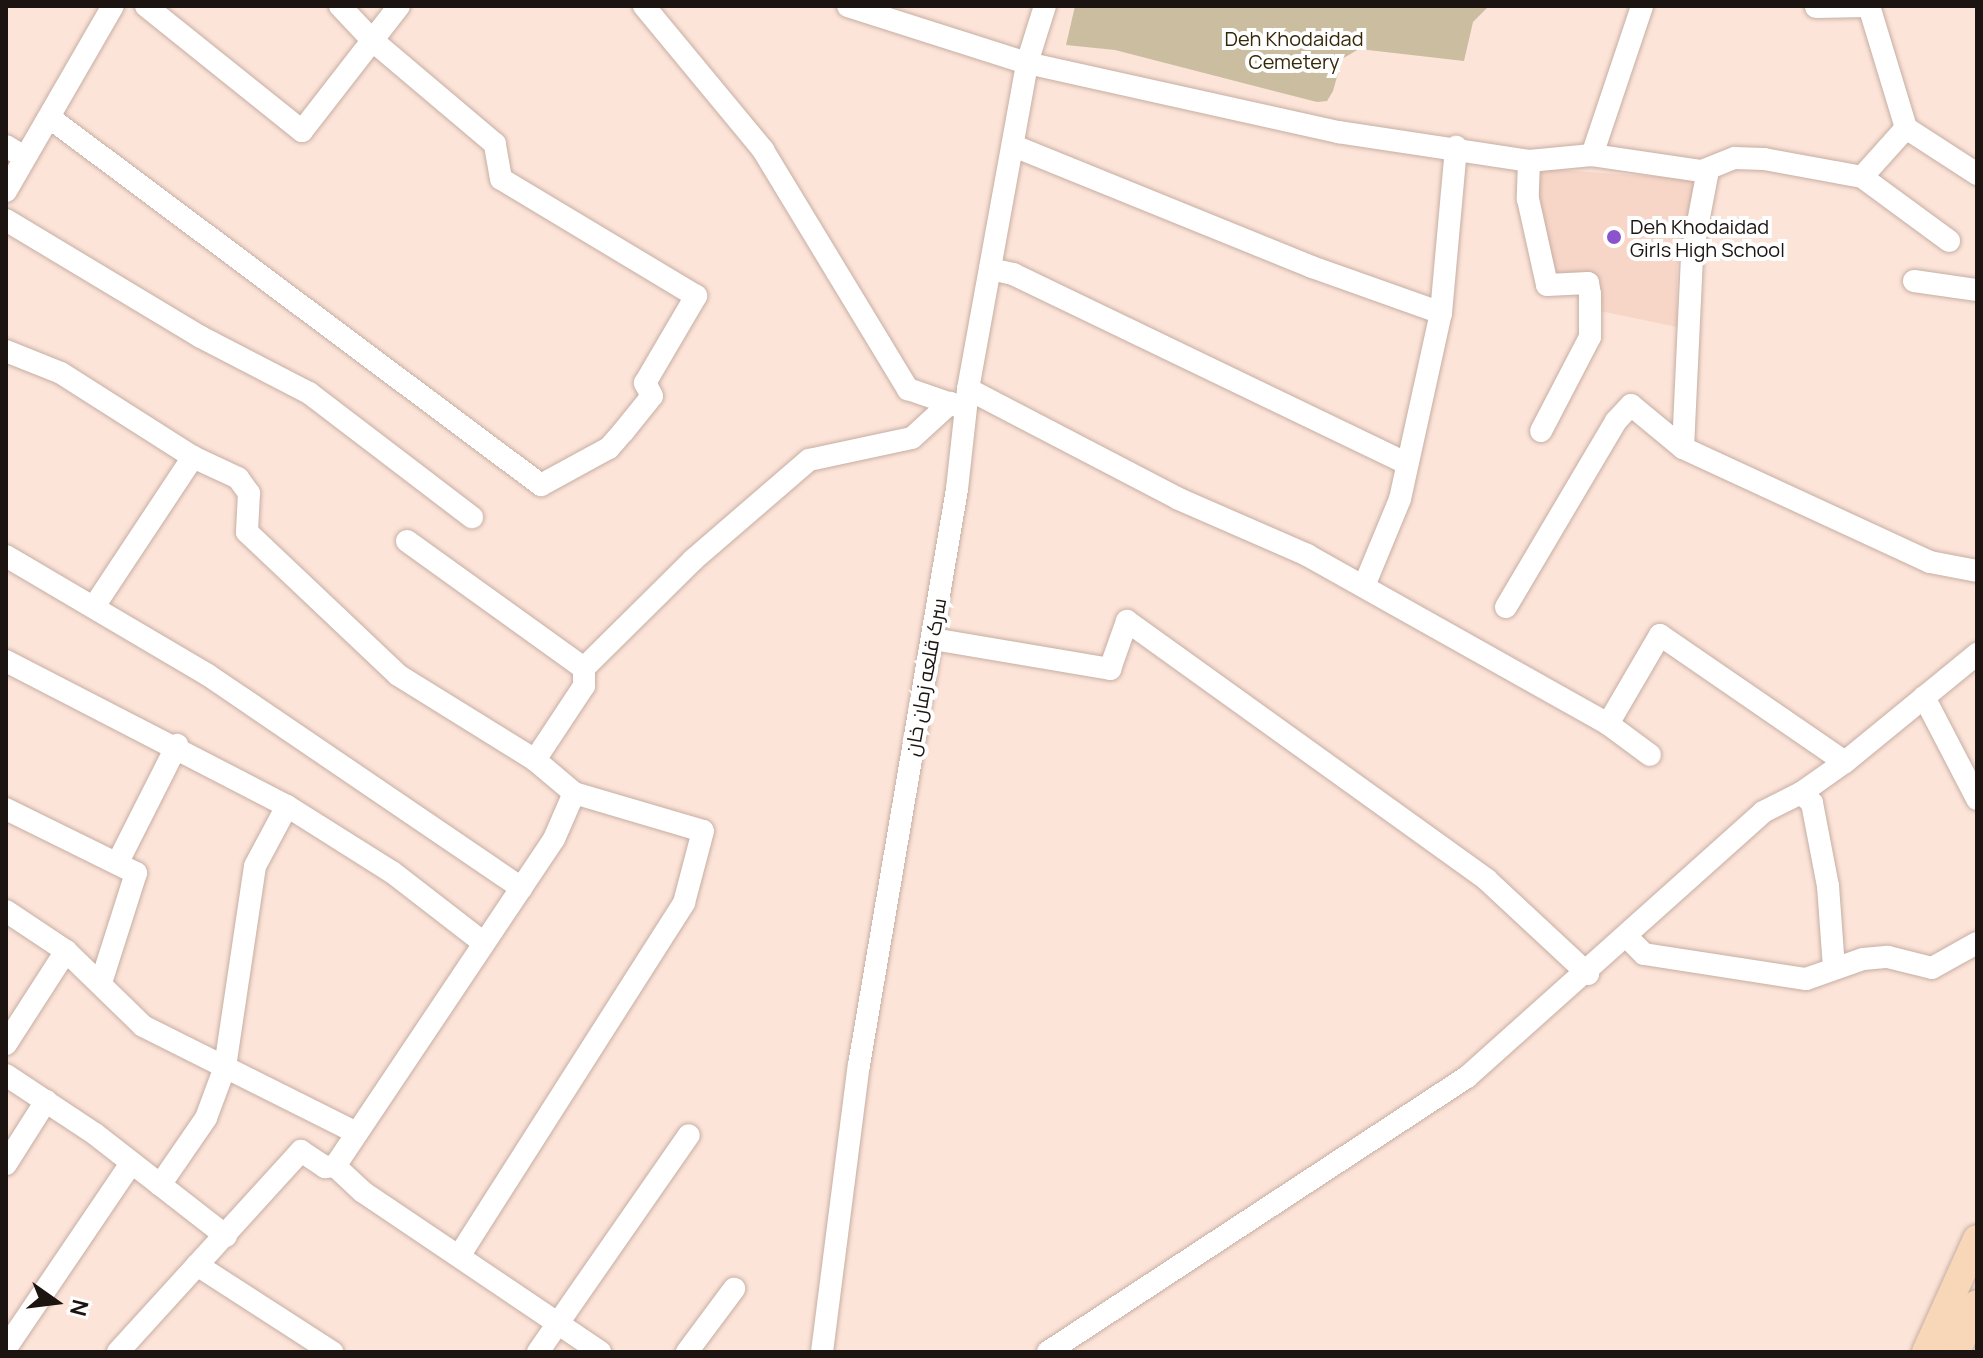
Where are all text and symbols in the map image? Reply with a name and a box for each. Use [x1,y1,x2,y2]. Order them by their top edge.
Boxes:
park label: Deh Khodaidad Cemetery [1224,26,1364,73]
place label: Deh Khodaidad Girls High School [1630,214,1785,261]
marker: Deh Khodaidad Girls High School [1605,228,1623,246]
street label: سرک قلعه زمان خان [899,596,951,758]
north arrow [16,1262,96,1342]
text: N [63,1297,96,1319]

